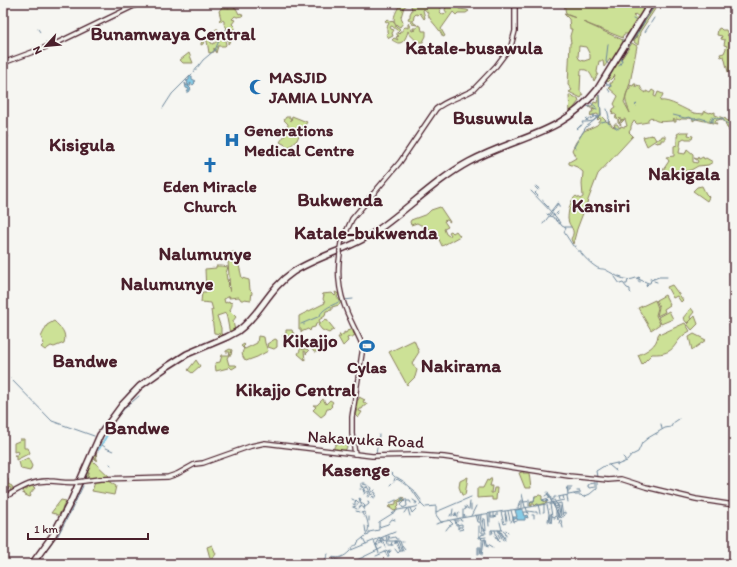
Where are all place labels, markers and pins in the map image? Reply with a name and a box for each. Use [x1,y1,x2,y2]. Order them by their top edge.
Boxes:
place label: MASJID JAMIA LUNYA [268,67,373,107]
mosque icon: MASJID JAMIA LUNYA [248,78,266,96]
place label: Generations Medical Centre [244,120,354,160]
hospital icon: Generations Medical Centre [223,131,241,149]
church icon: Eden Miracle Church [201,156,219,174]
place label: Eden Miracle Church [163,176,257,216]
sports icon: Cylas [358,337,376,355]
place label: Cylas [347,357,387,378]

